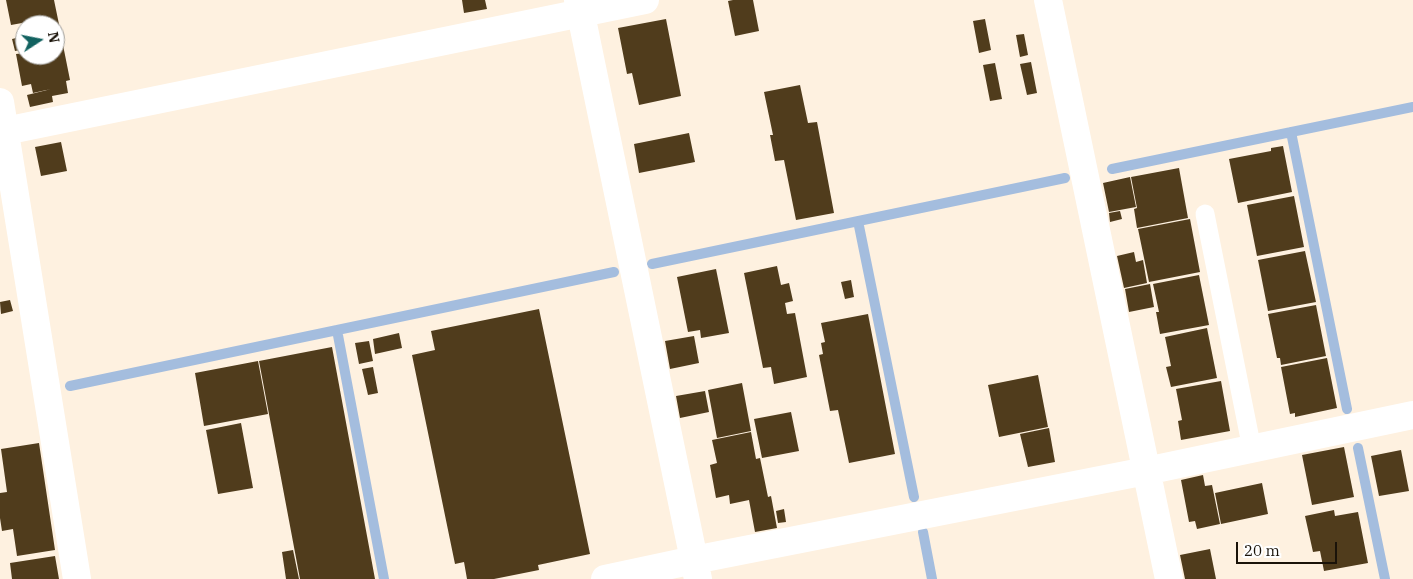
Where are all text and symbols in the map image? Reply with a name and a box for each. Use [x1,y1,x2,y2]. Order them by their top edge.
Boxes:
north arrow [15,15,65,65]
text: N [44,30,64,44]
scale bar [1238,532,1339,564]
text: 20 m [1244,541,1280,560]

